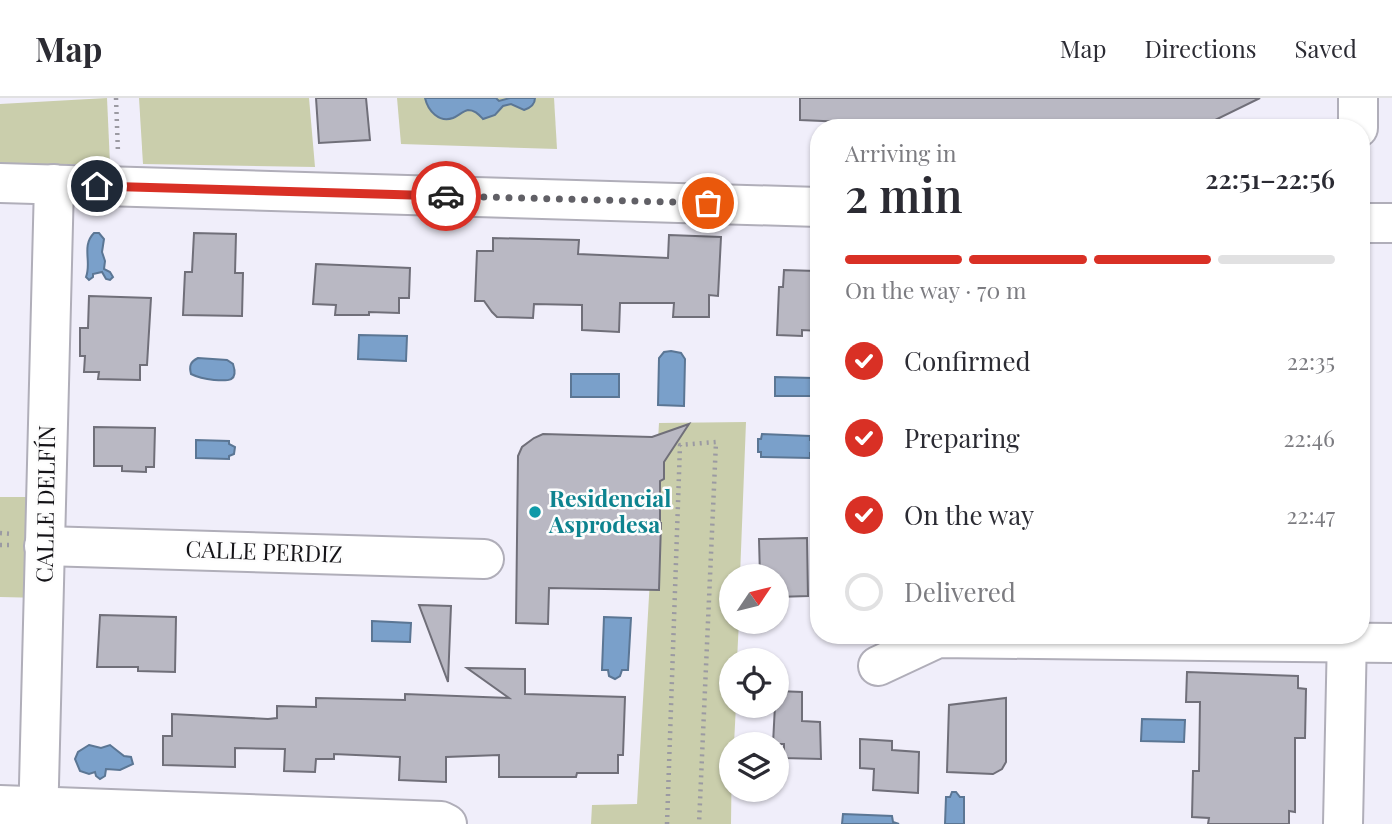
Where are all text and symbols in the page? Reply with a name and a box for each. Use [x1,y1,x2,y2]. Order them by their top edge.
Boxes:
text: Map [35,26,102,70]
text: Map [1060,32,1106,64]
text: Directions [1144,32,1257,64]
text: Saved [1295,32,1357,64]
text: Arriving in [845,137,957,168]
pin [67,156,127,216]
courier [411,161,481,231]
text: 22:51–22:56 [1205,161,1335,196]
text: 2 min [845,163,963,225]
icon: home [78,167,116,205]
pin [678,173,738,233]
icon: car [427,177,465,215]
icon: bag [689,184,727,222]
text: On the way · 70 m [845,274,1026,305]
icon: check [845,342,883,380]
text: Confirmed [904,343,1031,378]
text: 22:35 [1287,345,1335,376]
icon: check [845,419,883,457]
text: Preparing [904,420,1020,455]
text: 22:46 [1284,422,1335,453]
street label: CALLE DELFÍN [28,425,61,583]
place label: Residencial Asprodesa [548,482,671,539]
icon: check [845,496,883,534]
text: On the way [904,497,1034,532]
text: 22:47 [1286,499,1335,530]
marker: Residencial Asprodesa [527,504,543,520]
street label: CALLE PERDIZ [185,532,343,569]
north arrow [719,564,789,634]
map controls [719,564,789,802]
text: Delivered [904,574,1016,609]
button: locate [719,648,789,718]
button: layers [719,732,789,802]

